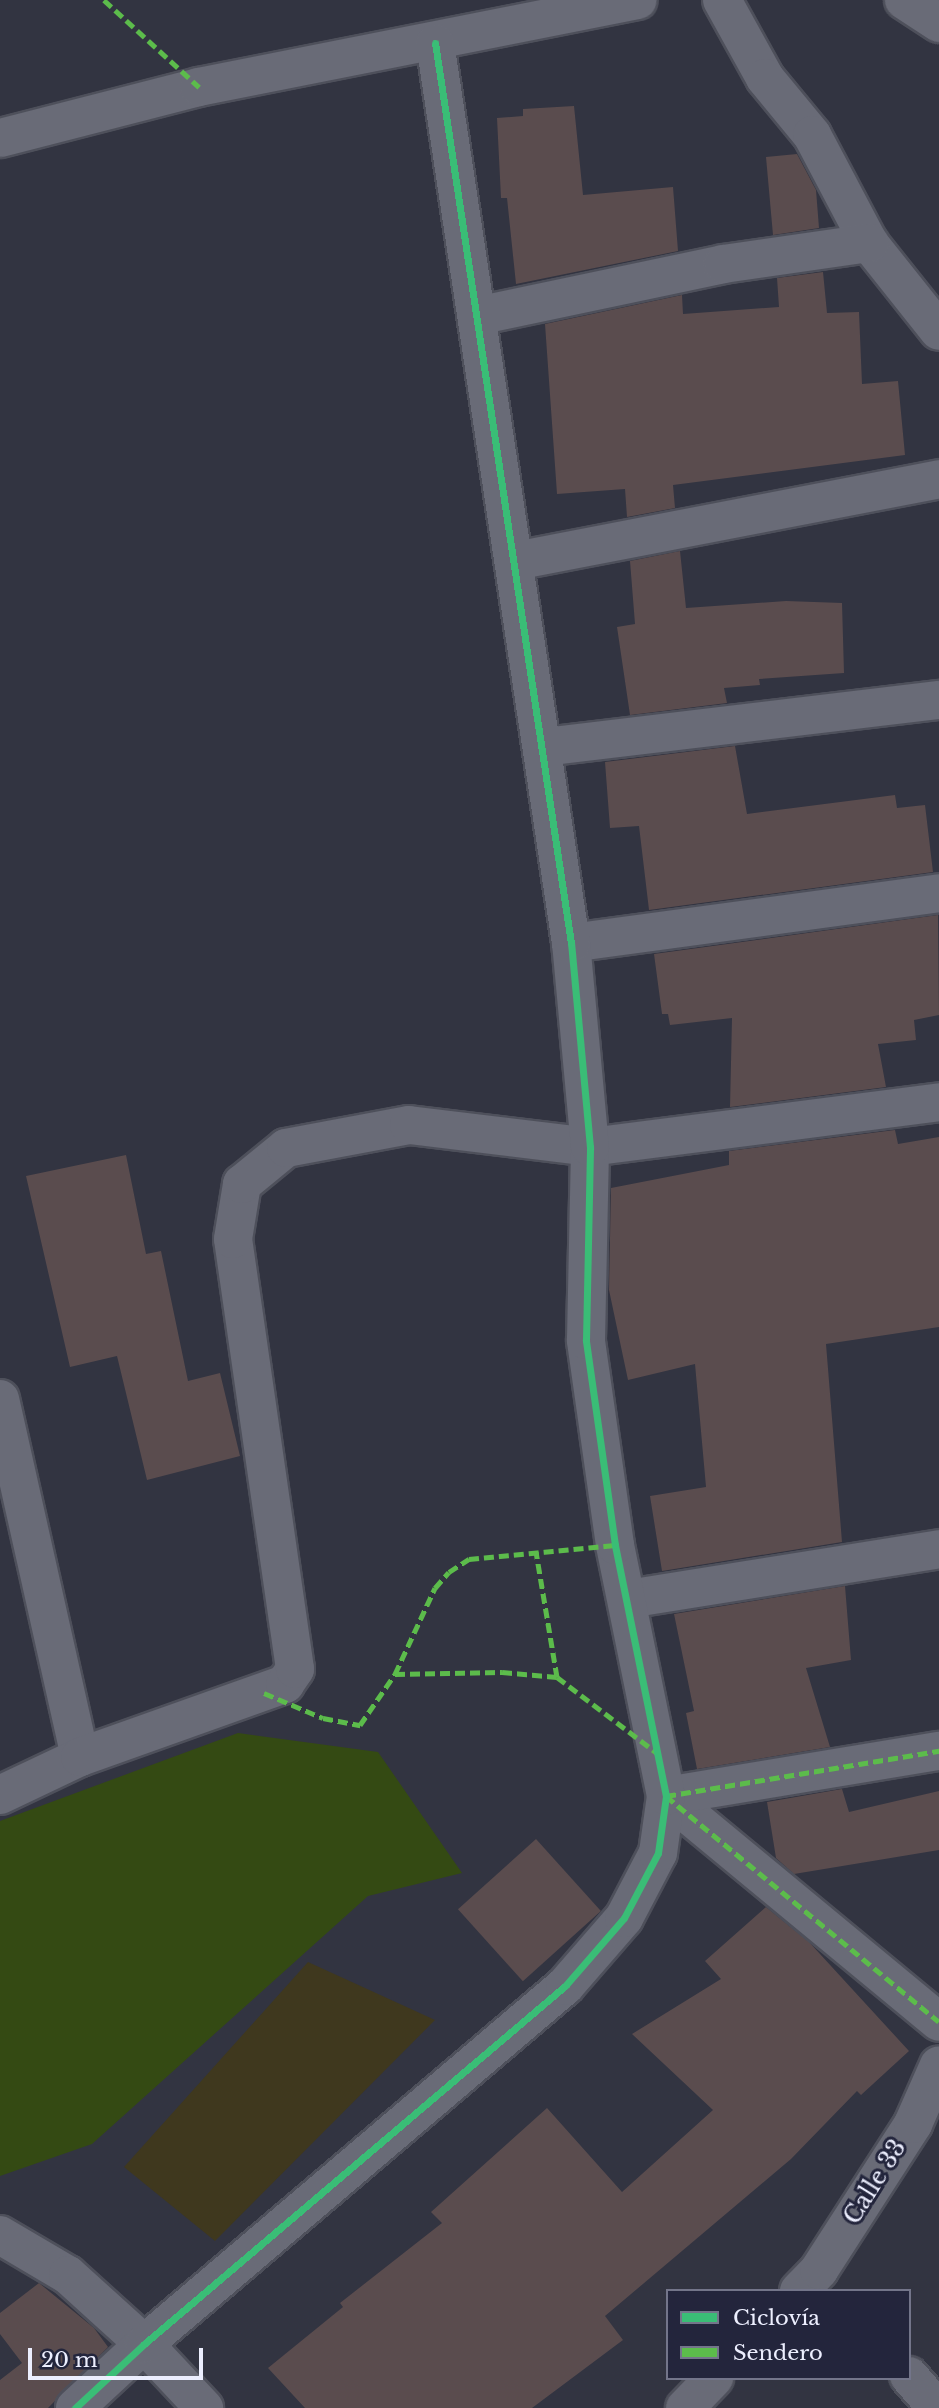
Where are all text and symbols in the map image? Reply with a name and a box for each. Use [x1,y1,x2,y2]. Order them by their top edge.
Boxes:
street label: Calle 33 [838,2135,912,2229]
legend [666,2289,911,2380]
text: Ciclovía [733,2305,820,2331]
scale bar [32,2334,206,2378]
text: Sendero [733,2340,823,2366]
text: 20 m [41,2347,98,2373]

